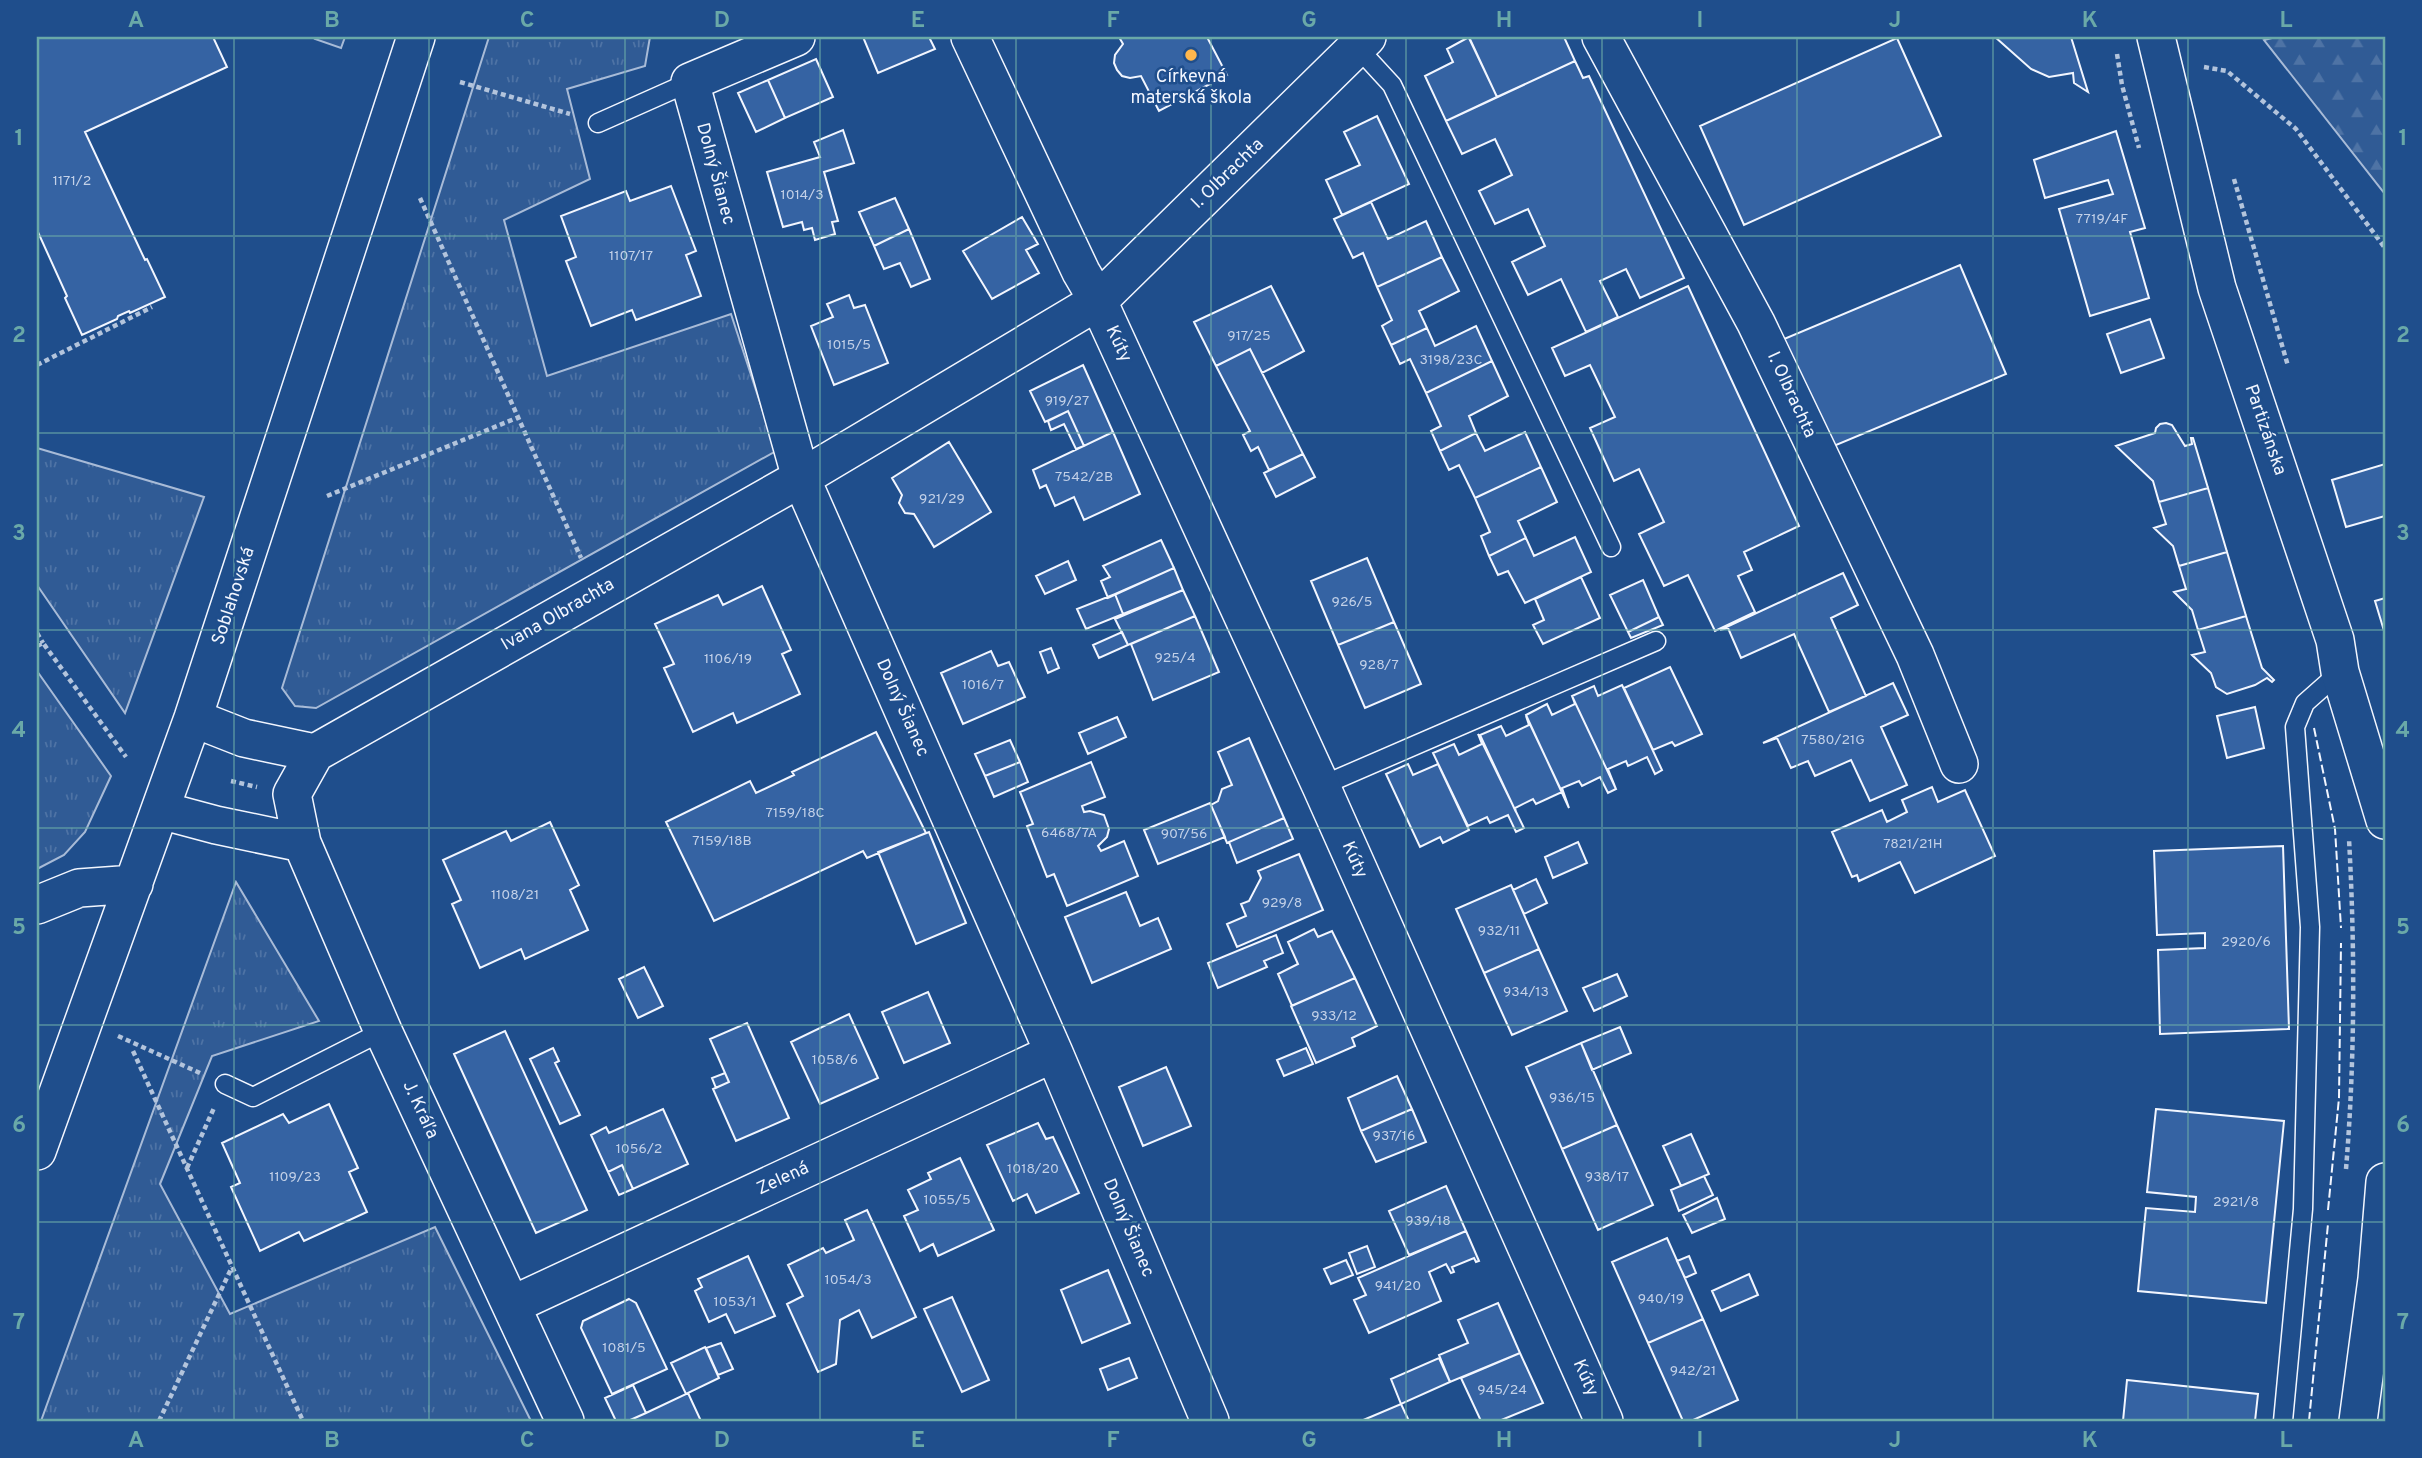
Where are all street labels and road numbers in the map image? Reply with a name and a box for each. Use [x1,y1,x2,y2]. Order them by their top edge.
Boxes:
street label: Dolný Šianec [690,120,742,228]
street label: I. Olbrachta [1187,134,1269,214]
street label: Kúty [1100,322,1136,366]
street label: I. Olbrachta [1761,348,1821,442]
street label: Partizánska [2239,381,2291,479]
street label: Soblahovská [207,544,261,648]
street label: Ivana Olbrachta [497,573,619,657]
street label: Dolný Šianec [870,655,936,761]
street label: Kúty [1336,838,1372,882]
street label: J. Kráľa [397,1077,443,1143]
street label: Zelená [753,1157,813,1201]
street label: Dolný Šianec [1097,1174,1161,1281]
street label: Kúty [1567,1356,1603,1400]

